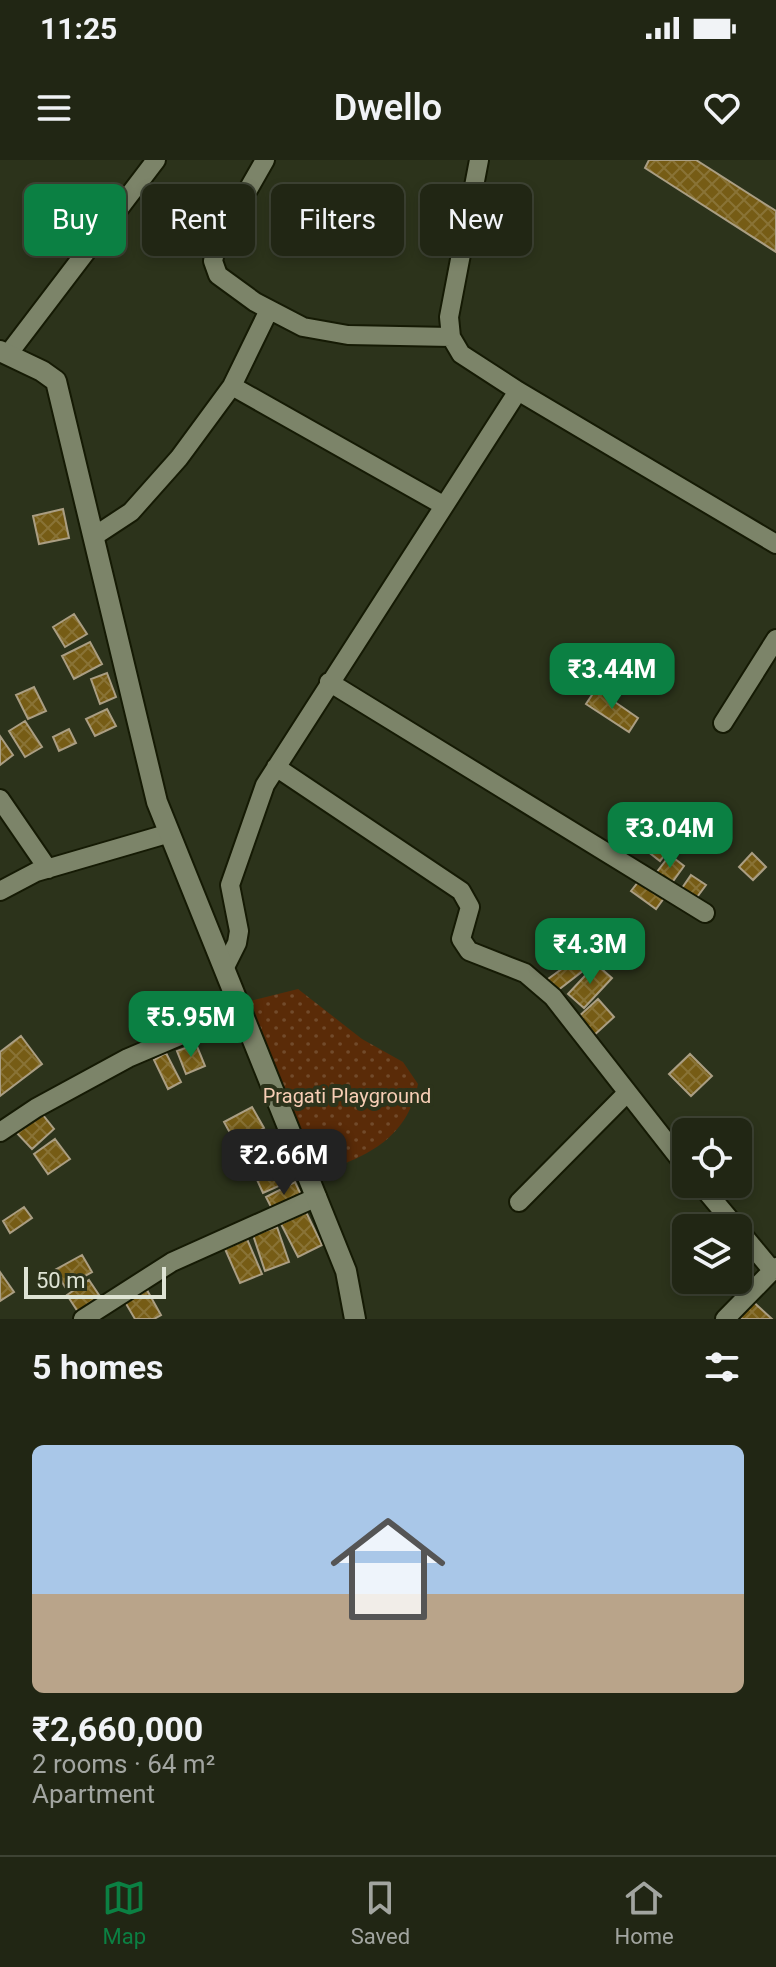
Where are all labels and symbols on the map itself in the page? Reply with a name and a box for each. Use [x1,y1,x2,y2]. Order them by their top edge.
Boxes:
pin: ₹3.44M [547,643,677,711]
pin: ₹3.04M [605,802,735,870]
pin: ₹4.3M [534,918,646,986]
pin: ₹5.95M [126,991,256,1059]
park label: Pragati Playground [263,1084,431,1108]
pin: ₹2.66M [219,1129,349,1197]
scale bar [24,1263,166,1299]

